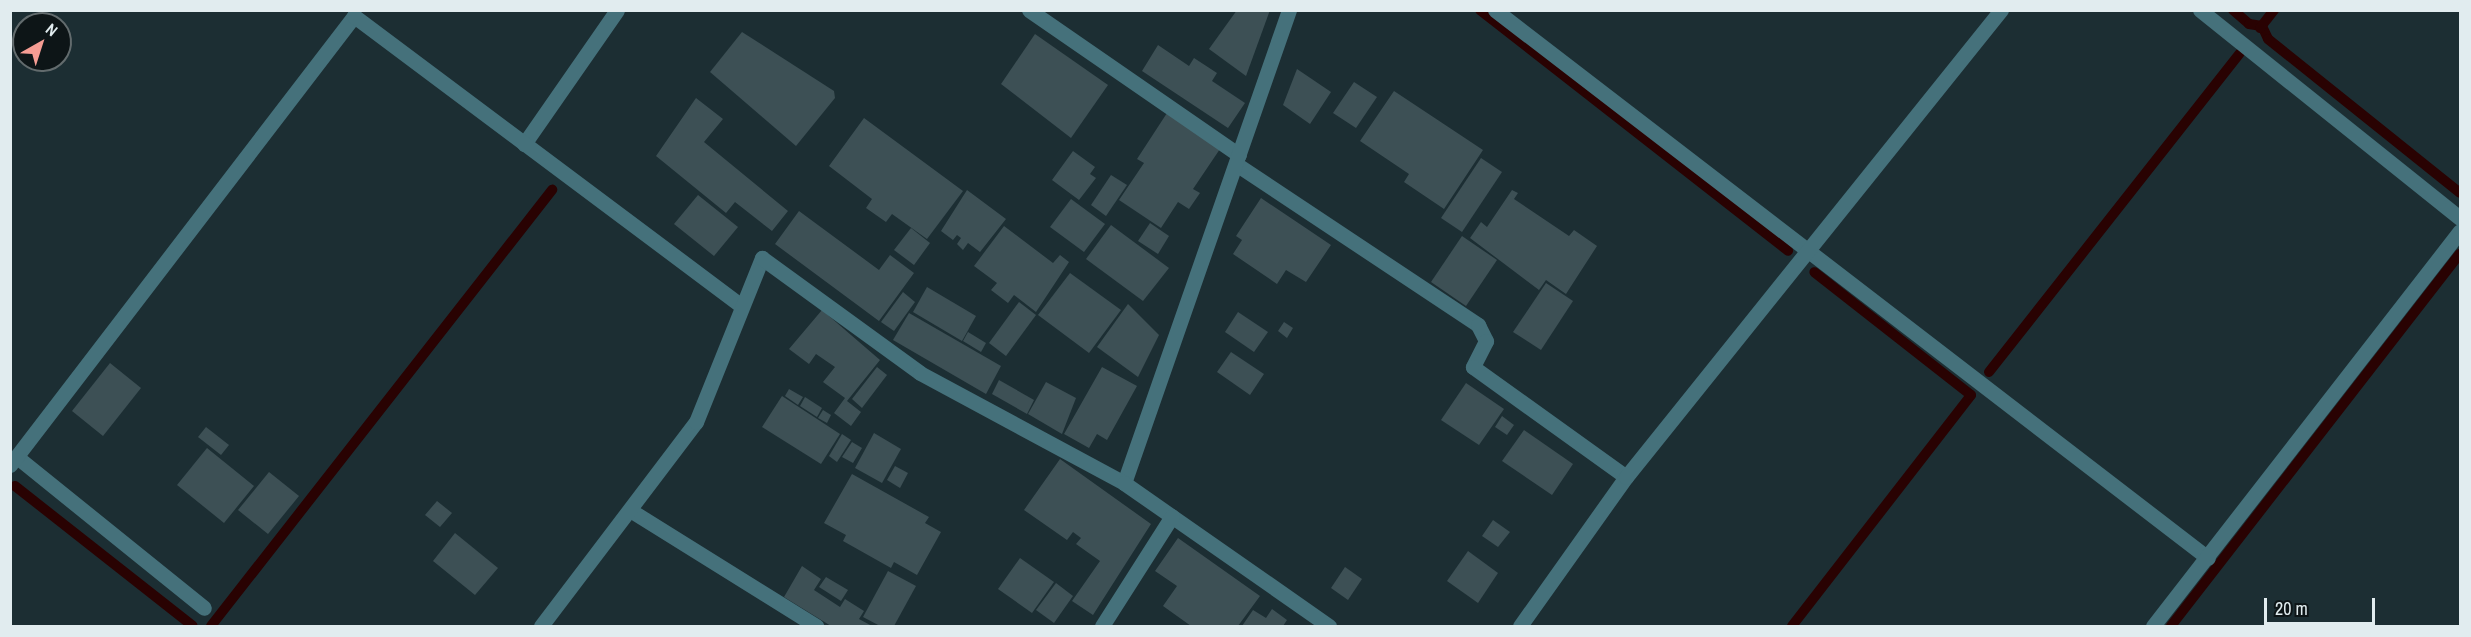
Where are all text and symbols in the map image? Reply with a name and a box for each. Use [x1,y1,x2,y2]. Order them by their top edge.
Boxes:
north arrow [12,12,72,72]
text: N [41,18,63,41]
scale bar [2267,586,2378,624]
text: 20 m [2275,596,2308,621]

